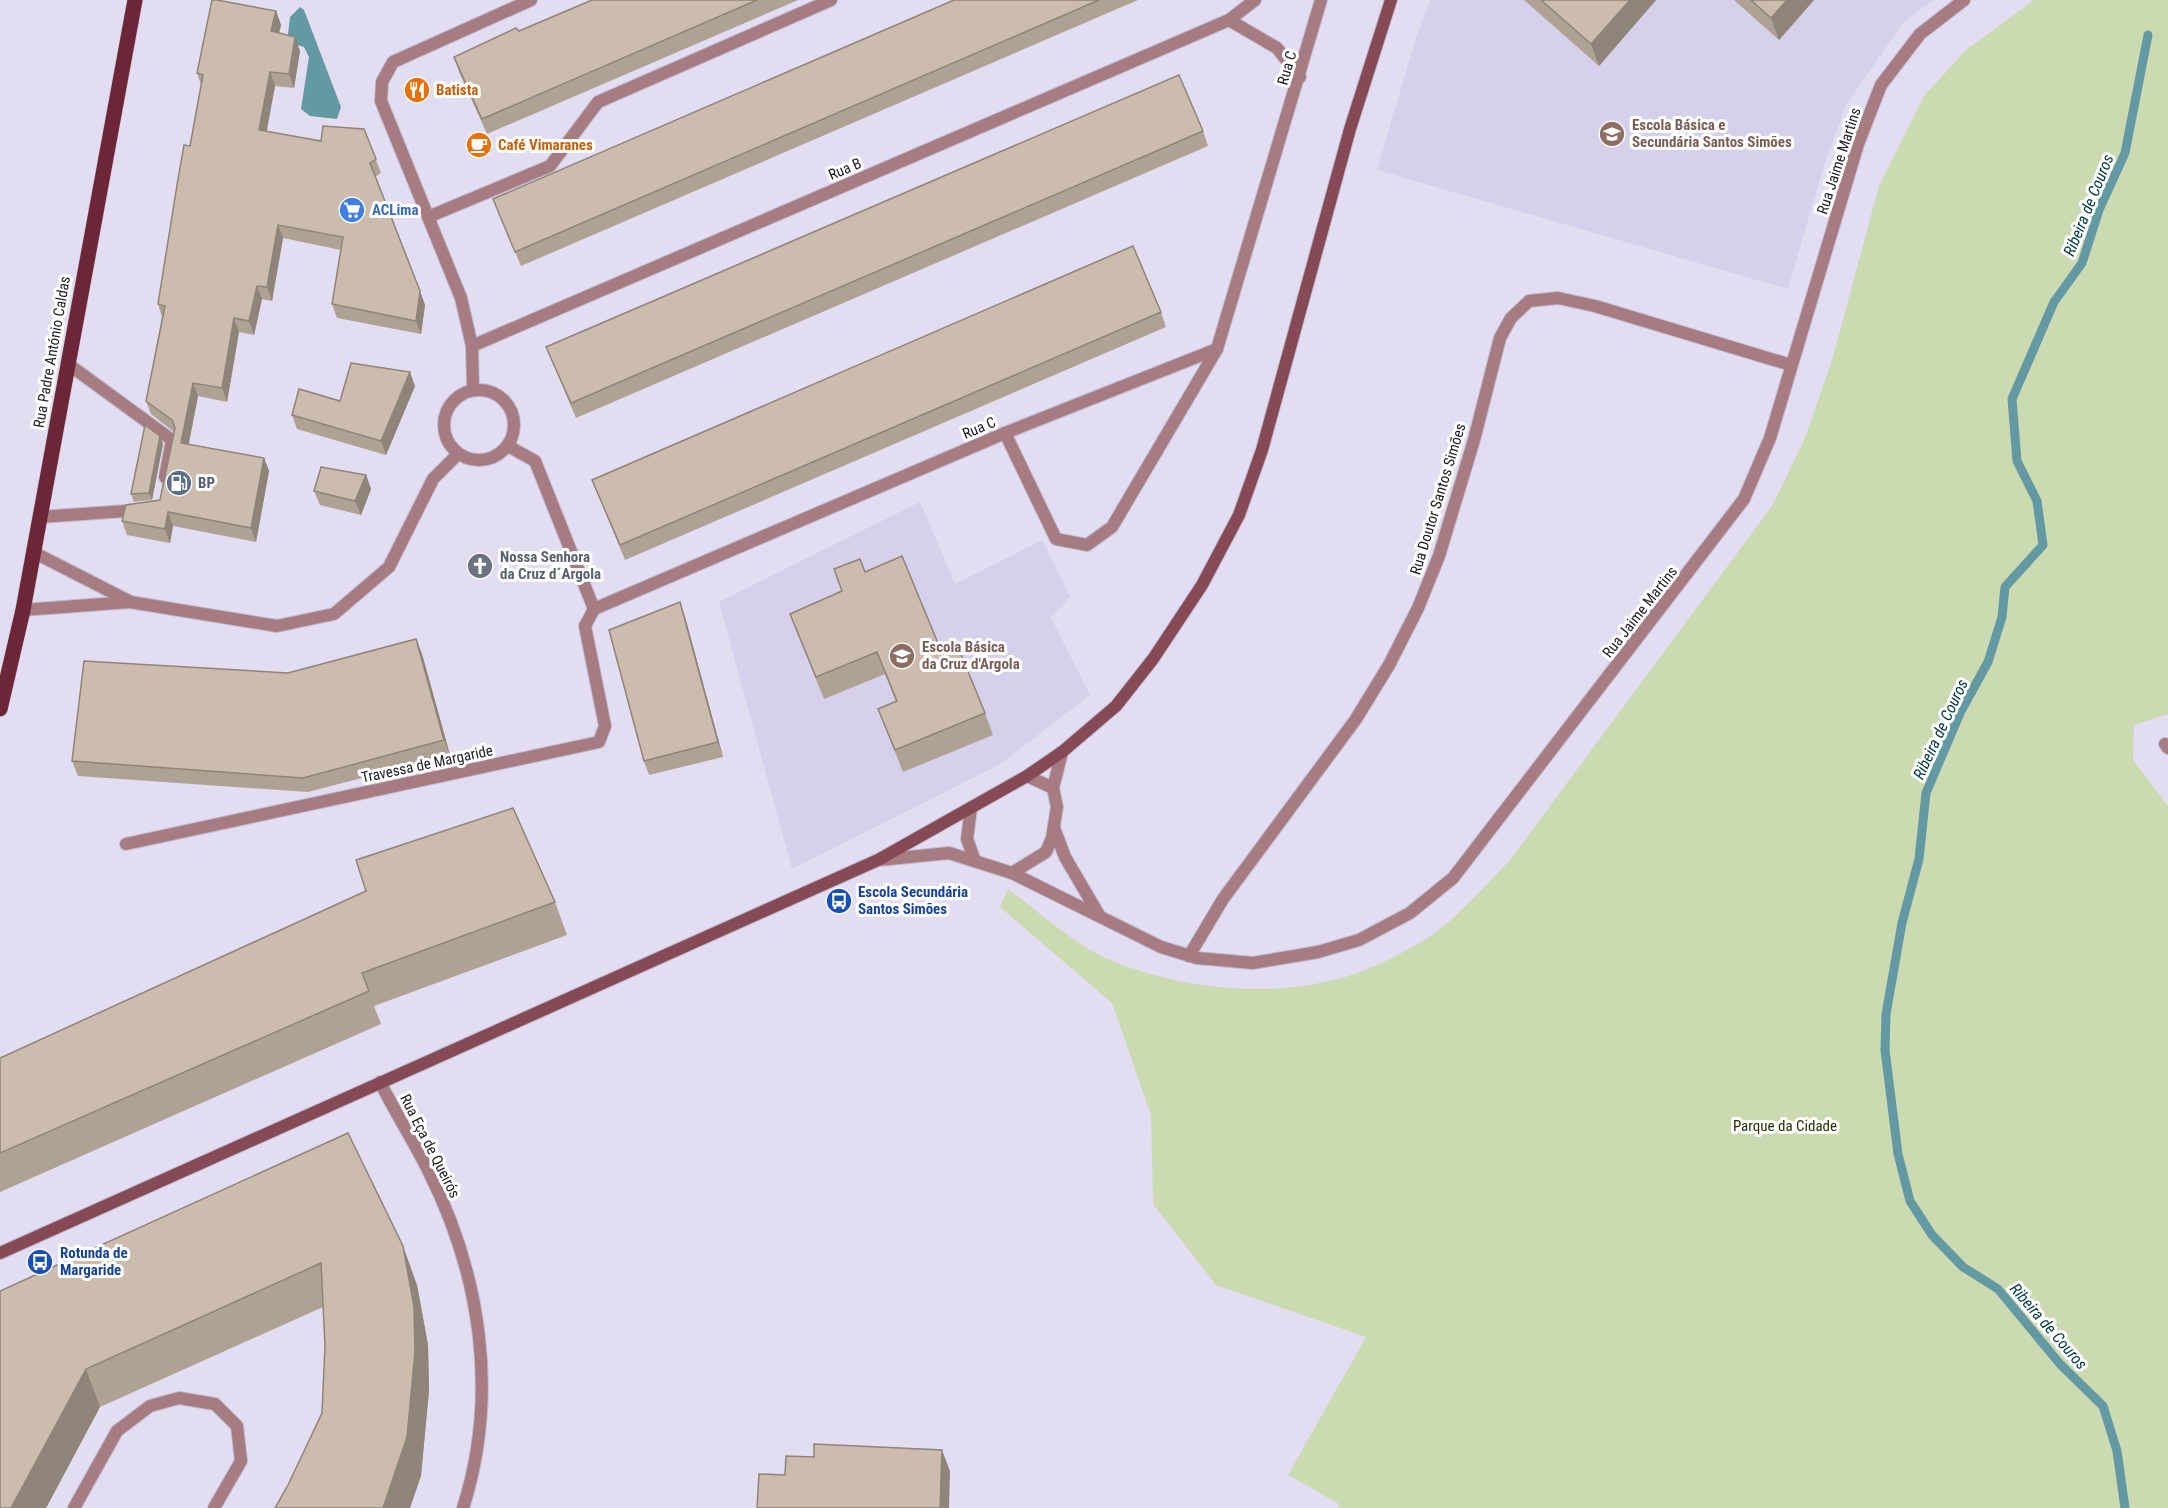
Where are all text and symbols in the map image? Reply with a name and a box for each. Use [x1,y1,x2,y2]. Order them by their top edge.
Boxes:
street label: Rua C [1274,49,1300,87]
restaurant icon: Batista [402,75,432,105]
place label: Batista [436,81,478,99]
street label: Rua Jaime Martins [1813,105,1865,217]
place label: Escola Básica e Secundária Santos Simões [1632,116,1792,151]
school or university icon: Escola Básica e Secundária Santos Simões [1597,119,1627,149]
cafe icon: Café Vimaranes [464,130,494,160]
place label: Café Vimaranes [498,136,593,154]
water label: Ribeira de Couros [2059,152,2117,259]
street label: Rua B [826,154,864,184]
supermarket icon: ACLima [337,195,367,225]
place label: ACLima [372,201,419,219]
street label: Rua Padre António Caldas [30,275,74,429]
street label: Rua C [960,413,998,443]
street label: Rua Doutor Santos Simões [1406,421,1470,577]
fuel station icon: BP [164,468,194,498]
place label: BP [198,474,215,492]
place label: Nossa Senhora da Cruz d´Argola [500,548,601,583]
church icon: Nossa Senhora da Cruz d´Argola [465,551,495,581]
street label: Rua Jaime Martins [1599,563,1681,661]
place label: Escola Básica da Cruz d'Argola [922,638,1020,673]
school or university icon: Escola Básica da Cruz d'Argola [887,641,917,671]
water label: Ribeira de Couros [1909,676,1972,782]
street label: Travessa de Margaride [359,741,495,787]
place label: Escola Secundária Santos Simões [858,883,968,918]
bus stop icon: Escola Secundária Santos Simões [824,886,854,916]
street label: Rua Eça de Queirós [396,1091,464,1201]
park label: Parque da Cidade [1733,1117,1837,1135]
place label: Rotunda de Margaride [60,1244,128,1279]
bus stop icon: Rotunda de Margaride [25,1247,55,1277]
water label: Ribeira de Couros [2006,1279,2091,1373]

